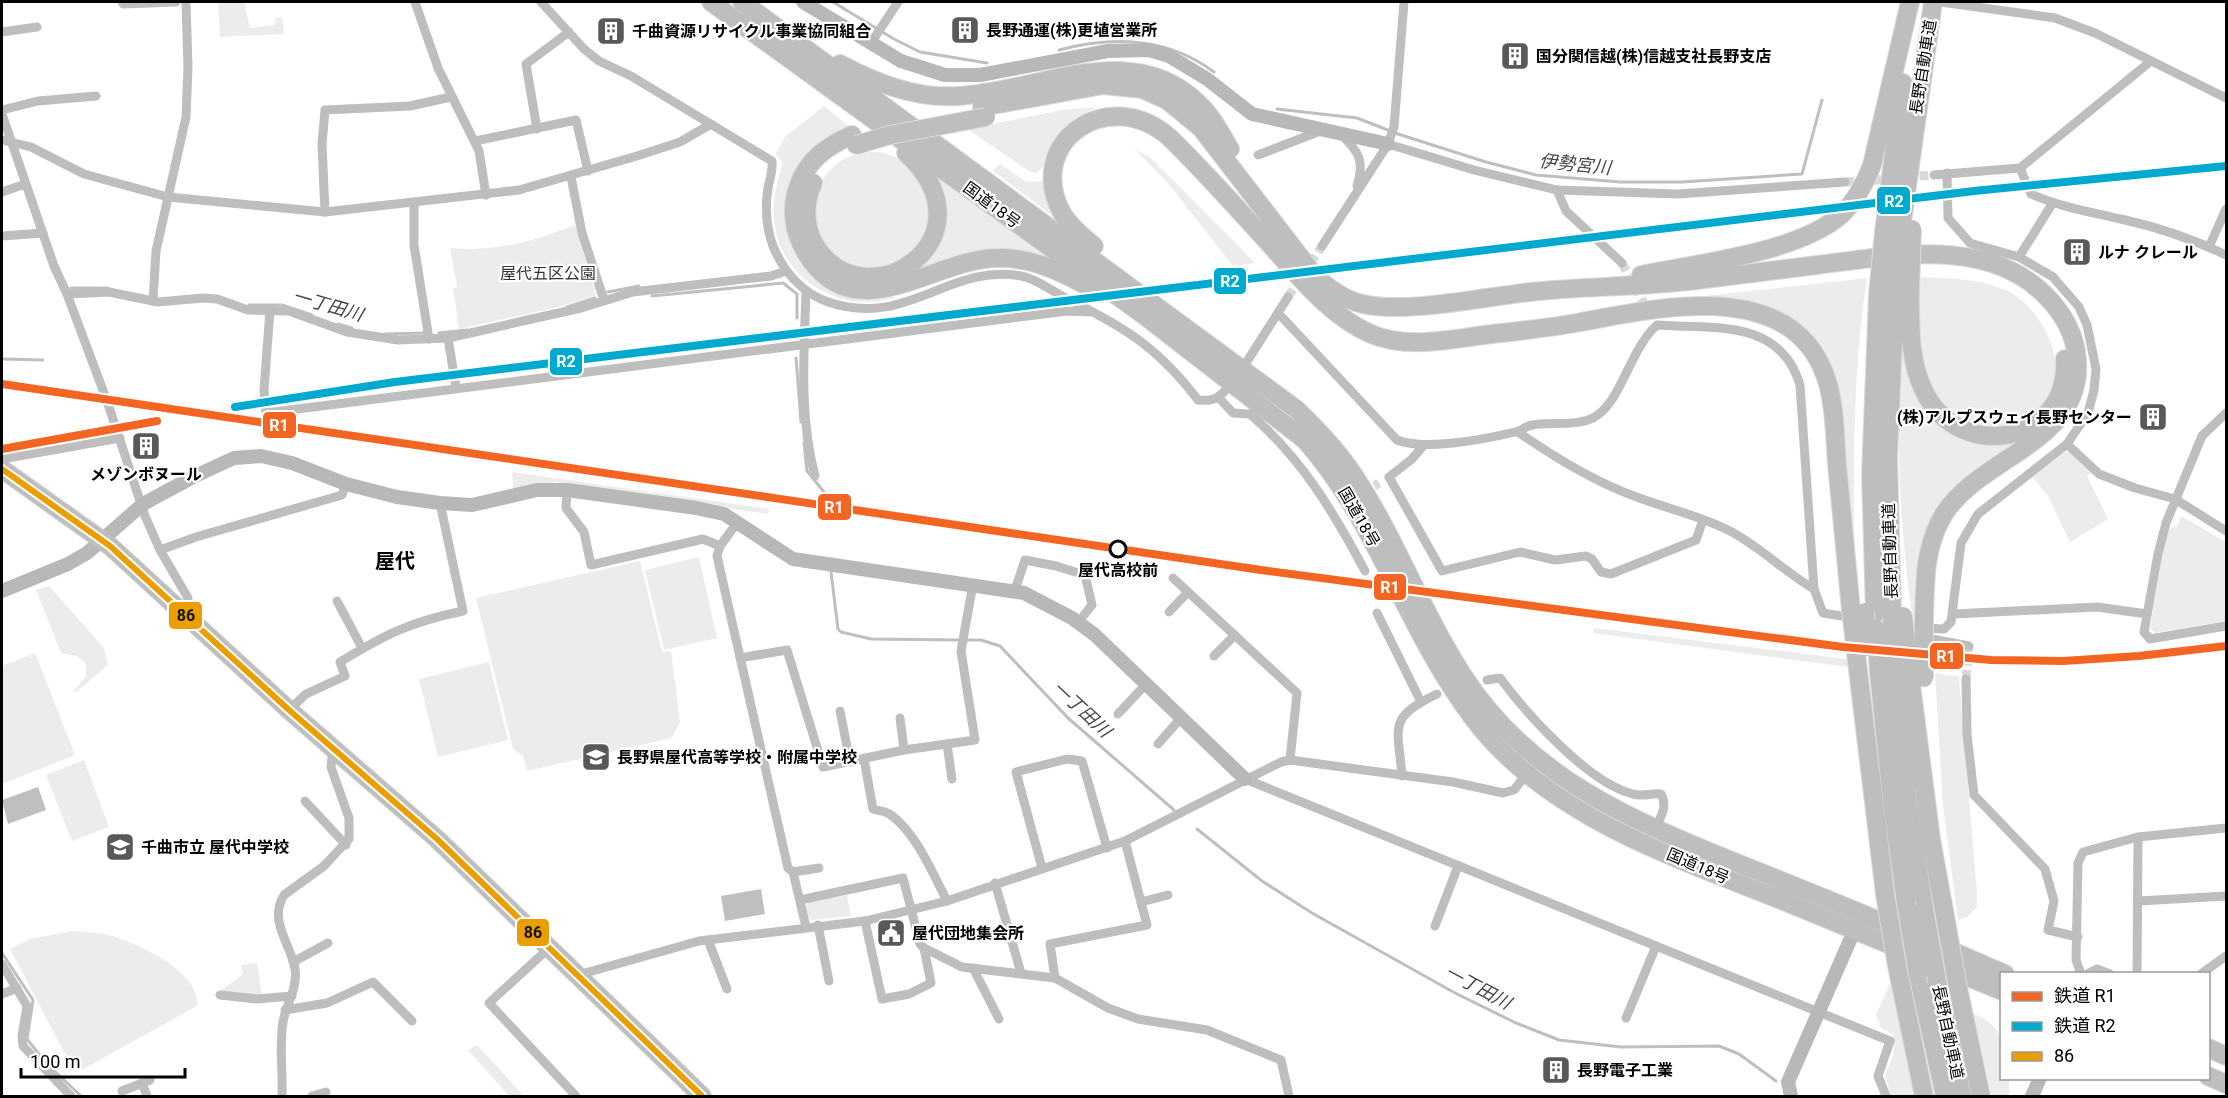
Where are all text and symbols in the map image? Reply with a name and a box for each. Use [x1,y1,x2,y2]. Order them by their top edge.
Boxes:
building icon: 長野通運(株)更埴営業所 [949,14,981,46]
building icon: 千曲資源リサイクル事業協同組合 [595,15,627,47]
street label: 長野自動車道 [1906,18,1940,116]
place label: 長野通運(株)更埴営業所 [986,21,1157,40]
place label: 千曲資源リサイクル事業協同組合 [632,22,871,41]
building icon: 国分関信越(株)信越支社長野支店 [1499,40,1531,72]
place label: 国分関信越(株)信越支社長野支店 [1536,47,1771,66]
water label: 伊勢宮川 [1538,150,1614,178]
street label: 国道18号 [960,178,1024,232]
line badge: R2 [1876,186,1911,215]
text: R2 [1884,192,1904,211]
building icon: ルナ クレール [2061,236,2093,268]
place label: ルナ クレール [2098,243,2198,262]
park label: 屋代五区公園 [500,264,596,283]
line badge: R2 [1213,267,1247,295]
text: R2 [1220,272,1240,291]
water label: 一丁田川 [291,285,367,326]
line badge: R2 [549,347,583,376]
text: R2 [556,352,576,371]
building icon: (株)アルプスウェイ長野センター [2137,401,2169,433]
place label: (株)アルプスウェイ長野センター [1897,408,2132,427]
line badge: R1 [262,411,297,439]
text: R1 [269,416,289,435]
building icon: メゾンボヌール [130,430,162,462]
place label: メゾンボヌール [90,465,202,484]
street label: 国道18号 [1334,484,1384,550]
line badge: R1 [817,493,852,521]
text: R1 [824,498,844,517]
street label: 長野自動車道 [1879,503,1901,599]
marker: 屋代高校前 [1109,540,1127,558]
district label: 屋代 [375,549,415,573]
place label: 屋代高校前 [1078,561,1158,580]
line badge: R1 [1373,573,1407,601]
text: R1 [1380,578,1400,597]
line badge: 86 [168,601,203,630]
text: 86 [177,606,195,625]
line badge: R1 [1929,642,1964,670]
text: R1 [1936,647,1956,666]
water label: 一丁田川 [1049,677,1117,743]
school or university icon: 長野県屋代高等学校・附属中学校 [580,741,612,773]
place label: 長野県屋代高等学校・附属中学校 [617,748,857,767]
school or university icon: 千曲市立 屋代中学校 [104,831,136,863]
place label: 千曲市立 屋代中学校 [141,838,289,857]
street label: 国道18号 [1664,844,1732,888]
public building icon: 屋代団地集会所 [875,917,907,949]
line badge: 86 [516,918,550,947]
text: 86 [524,923,542,942]
place label: 屋代団地集会所 [912,924,1024,943]
water label: 一丁田川 [1441,961,1516,1014]
legend [2000,972,2210,1080]
street label: 長野自動車道 [1929,983,1967,1081]
text: 鉄道 R1 [2054,985,2116,1006]
text: 鉄道 R2 [2054,1015,2116,1036]
scale bar [21,1041,184,1079]
text: 86 [2054,1045,2074,1066]
text: 100 m [30,1051,81,1072]
building icon: 長野電子工業 [1540,1054,1572,1086]
place label: 長野電子工業 [1577,1061,1673,1080]

